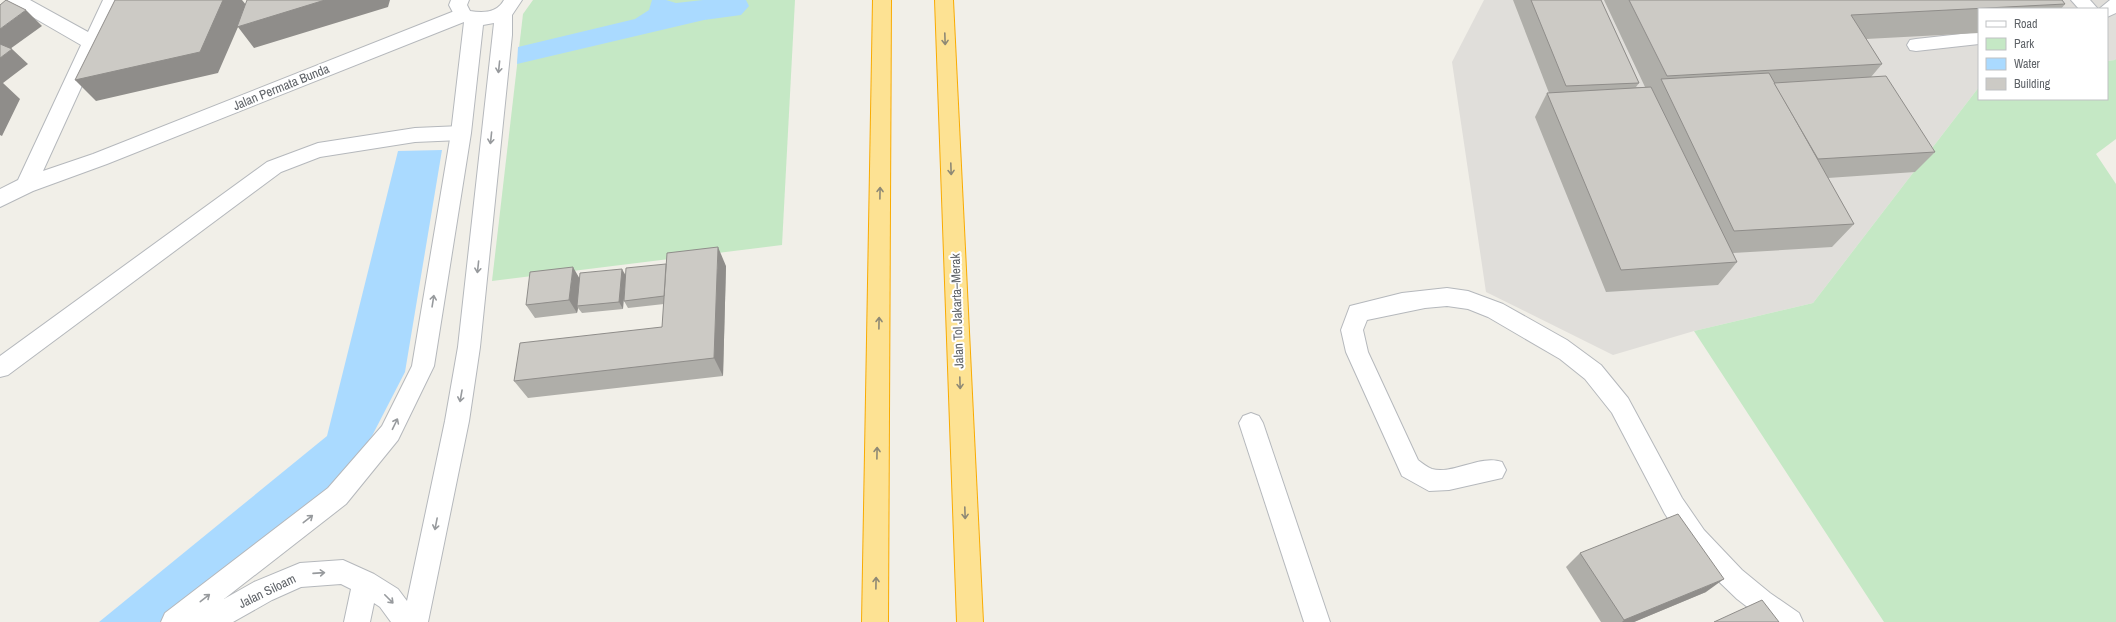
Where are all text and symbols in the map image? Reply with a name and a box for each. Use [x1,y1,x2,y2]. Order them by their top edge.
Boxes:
legend [1978,8,2108,100]
text: Road [2014,16,2038,32]
one-way arrow [942,32,949,45]
text: Park [2014,36,2034,52]
text: Water [2014,56,2041,72]
street label: Jalan Permata Bunda [230,60,332,114]
one-way arrow [495,60,503,73]
text: Building [2014,76,2051,92]
one-way arrow [488,131,495,144]
one-way arrow [947,162,954,175]
one-way arrow [876,187,884,200]
street label: Jalan Tol Jakarta–Merak [946,252,968,369]
one-way arrow [474,260,481,273]
one-way arrow [429,295,437,308]
one-way arrow [875,317,883,330]
one-way arrow [956,376,963,389]
one-way arrow [457,389,465,402]
one-way arrow [392,418,399,430]
one-way arrow [873,447,881,460]
one-way arrow [961,506,969,519]
one-way arrow [303,514,314,523]
one-way arrow [432,517,440,530]
street label: Jalan Siloam [236,570,299,612]
one-way arrow [312,570,325,577]
one-way arrow [872,577,880,590]
one-way arrow [200,594,211,602]
one-way arrow [384,595,394,604]

